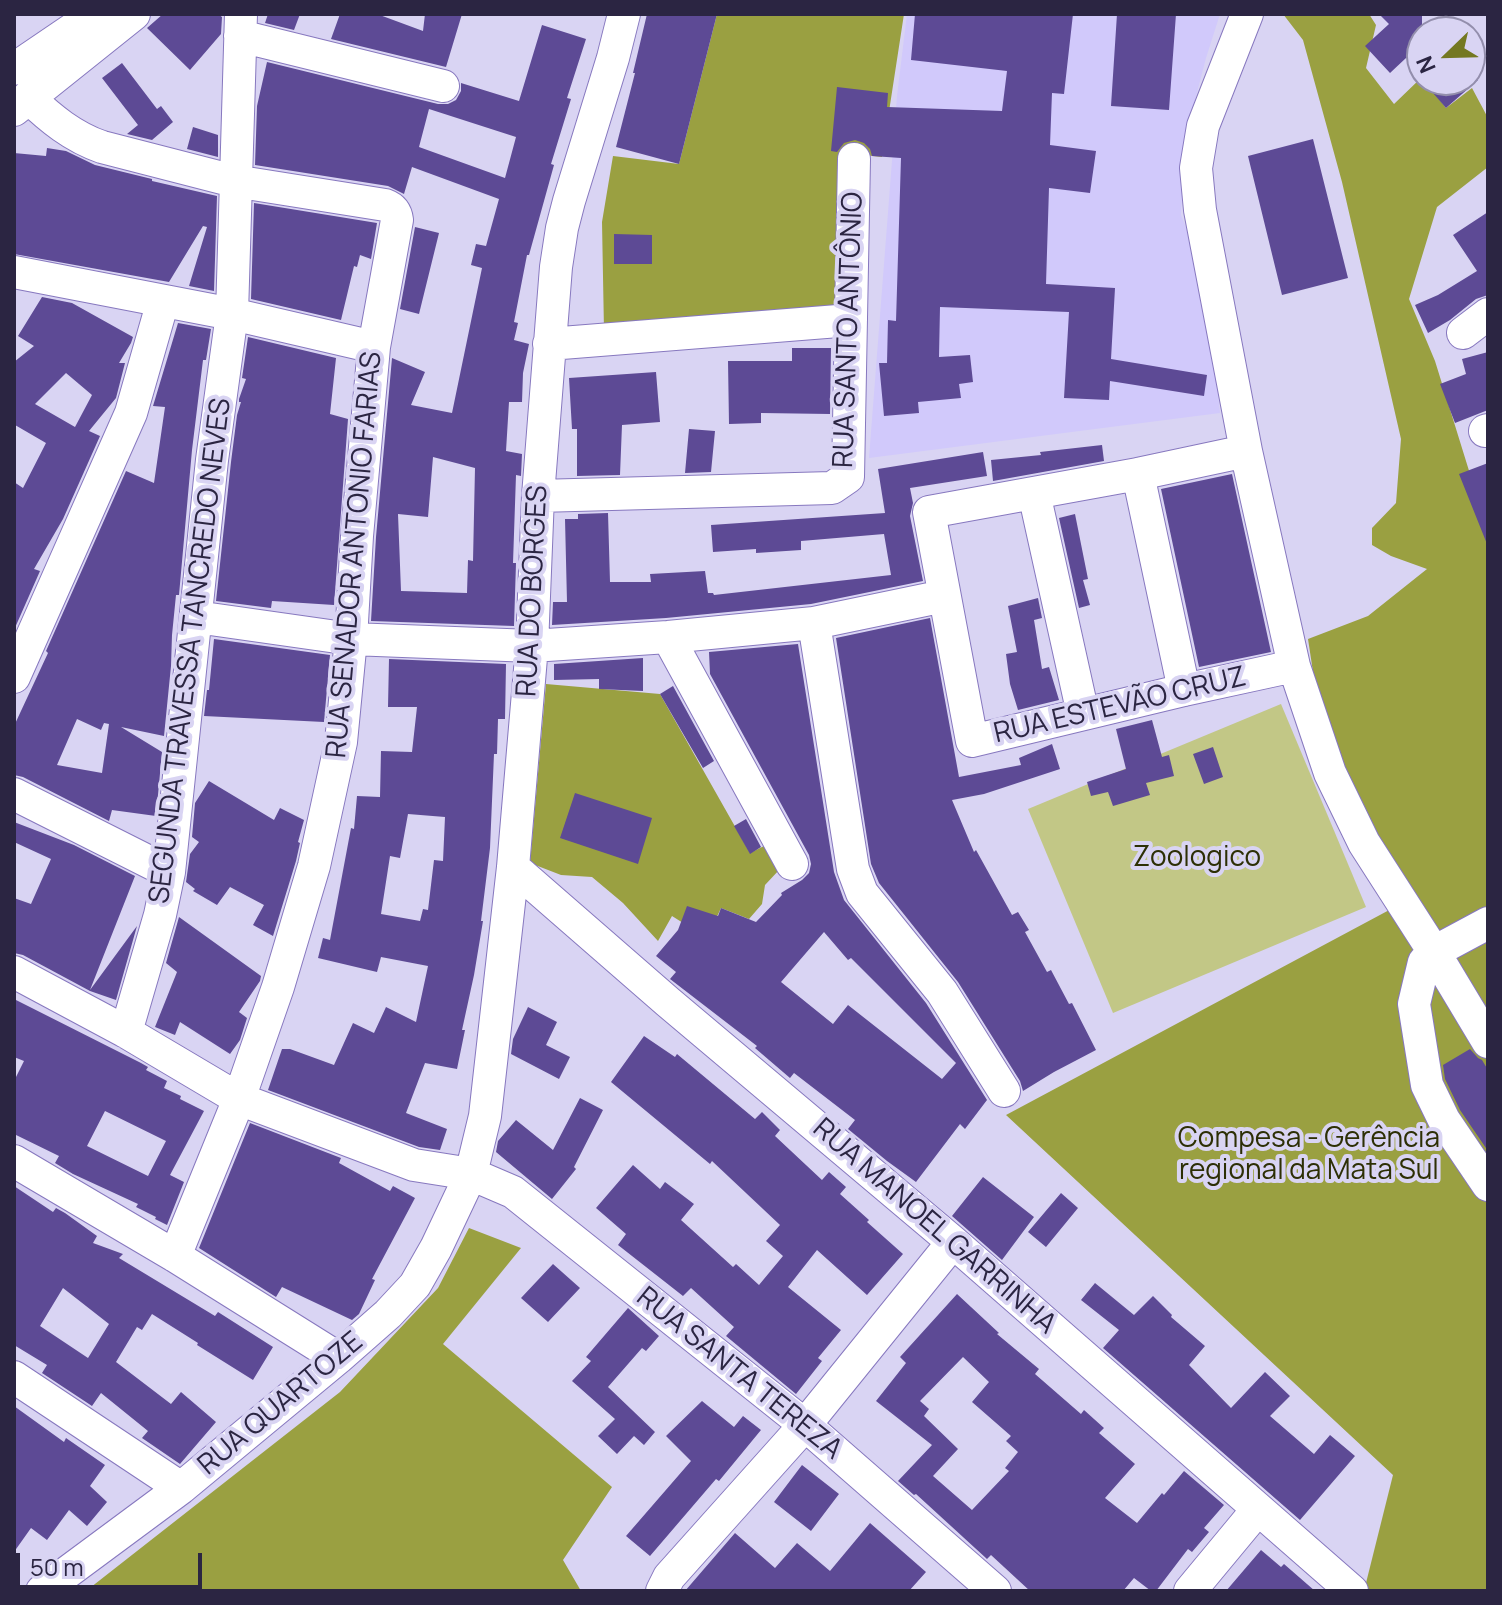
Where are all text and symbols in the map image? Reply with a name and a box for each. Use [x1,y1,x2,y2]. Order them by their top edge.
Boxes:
north arrow [1406,16,1486,96]
text: N [1409,51,1443,78]
street label: RUA SANTO ANTÔNIO [827,191,871,469]
street label: RUA SENADOR ANTONIO FARIAS [320,350,390,760]
street label: SEGUNDA TRAVESSA TANCREDO NEVES [143,396,239,906]
street label: RUA DO BORGES [511,484,555,698]
street label: RUA ESTEVÃO CRUZ [991,661,1249,751]
park label: Zoologico [1133,841,1261,875]
street label: RUA MANOEL GARRINHA [806,1112,1062,1342]
park label: Compesa - Gerência regional da Mata Sul [1178,1122,1440,1188]
street label: RUA SANTA TEREZA [629,1281,849,1467]
street label: RUA QUARTOZE [192,1325,370,1483]
scale bar [20,1537,206,1587]
text: 50 m [30,1550,84,1583]

